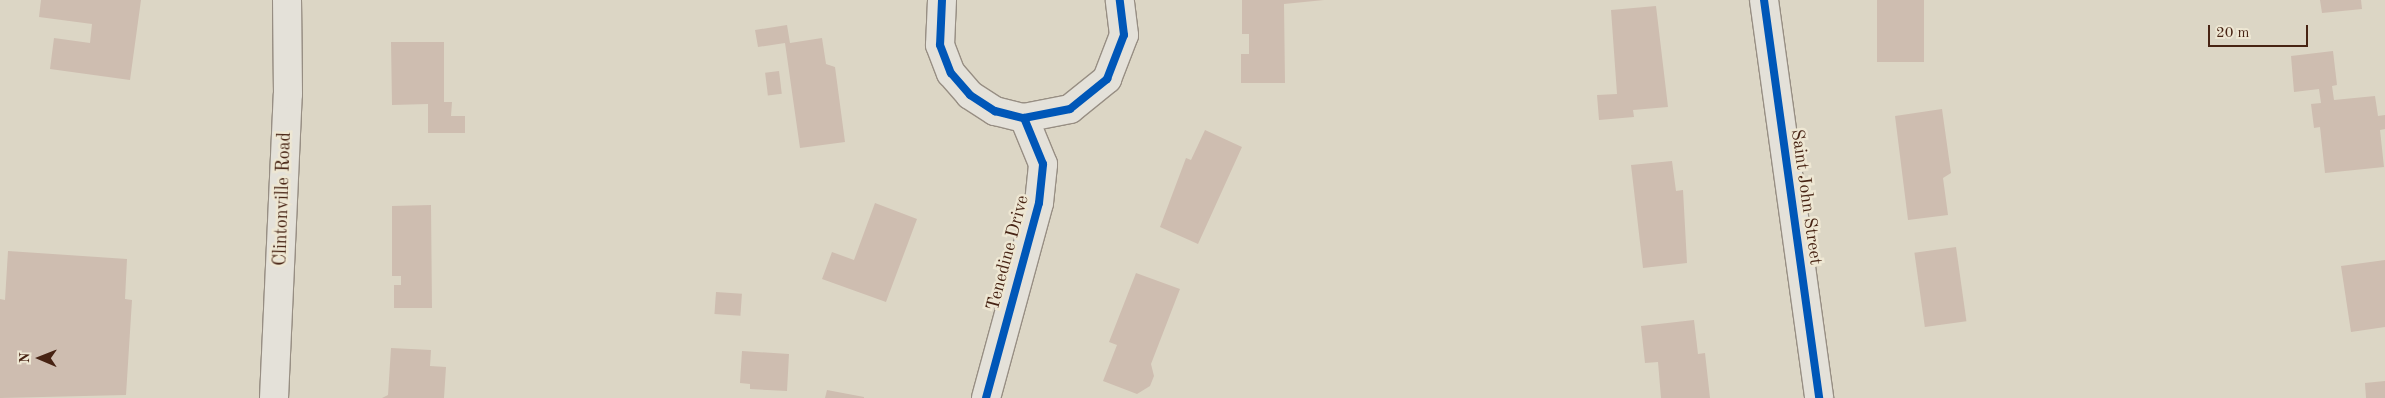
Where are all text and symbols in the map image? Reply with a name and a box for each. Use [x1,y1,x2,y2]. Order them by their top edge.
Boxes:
scale bar [2210,15,2310,47]
text: 20 m [2216,26,2250,41]
street label: Saint John Street [1786,128,1826,266]
street label: Clintonville Road [270,132,296,266]
street label: Tenedine Drive [982,193,1034,313]
north arrow [15,333,65,383]
text: N [18,352,32,363]

